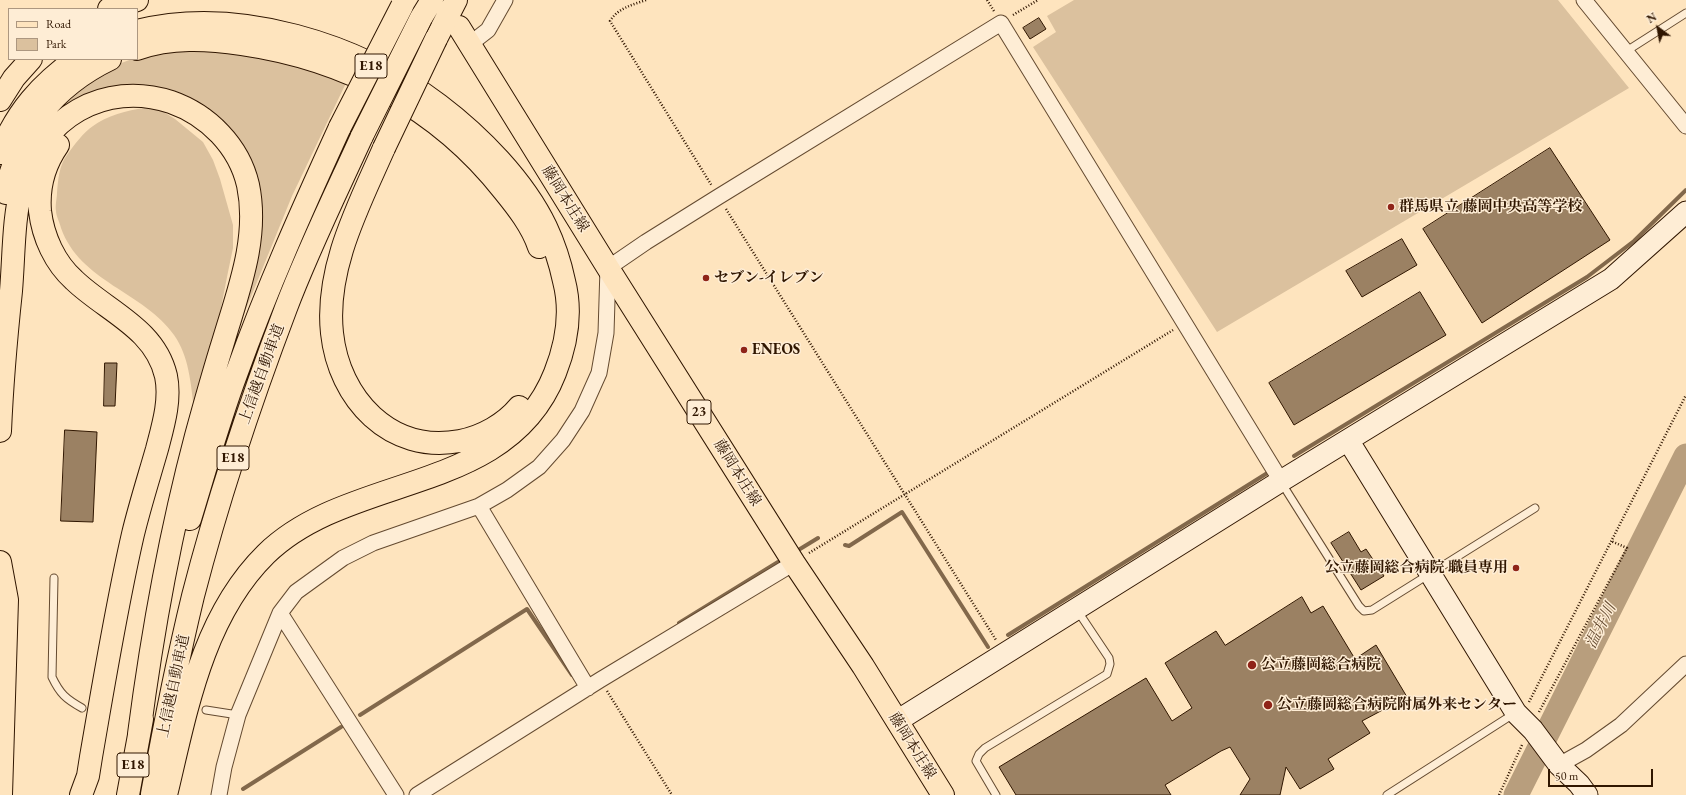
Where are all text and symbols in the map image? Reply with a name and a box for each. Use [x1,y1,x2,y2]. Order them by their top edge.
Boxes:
legend [8,8,138,60]
north arrow [1638,8,1678,48]
text: N [1644,10,1659,26]
text: Road [46,16,71,32]
text: Park [46,36,66,52]
road number: E18 [355,54,387,78]
street label: 藤岡本庄線 [537,162,593,236]
place label: 群馬県立 藤岡中央高等学校 [1399,198,1583,216]
marker: 群馬県立 藤岡中央高等学校 [1386,202,1396,212]
place label: セブン-イレブン [714,269,824,287]
marker: セブン-イレブン [701,273,711,283]
street label: 上信越自動車道 [236,322,288,426]
place label: ENEOS [752,341,800,359]
marker: ENEOS [739,345,749,355]
road number: 23 [687,400,711,424]
street label: 藤岡本庄線 [709,436,765,510]
road number: E18 [217,446,249,470]
place label: 公立藤岡総合病院 職員専用 [1324,559,1508,577]
marker: 公立藤岡総合病院 職員専用 [1511,563,1521,573]
water label: 温井川 [1582,600,1620,652]
street label: 上信越自動車道 [154,633,194,739]
place label: 公立藤岡総合病院 [1261,656,1381,674]
marker: 公立藤岡総合病院 [1246,659,1258,671]
place label: 公立藤岡総合病院附属外来センター [1277,696,1517,714]
marker: 公立藤岡総合病院附属外来センター [1262,699,1274,711]
street label: 藤岡本庄線 [884,709,940,783]
road number: E18 [117,753,149,777]
scale bar [1550,761,1655,787]
text: 50 m [1555,768,1578,784]

